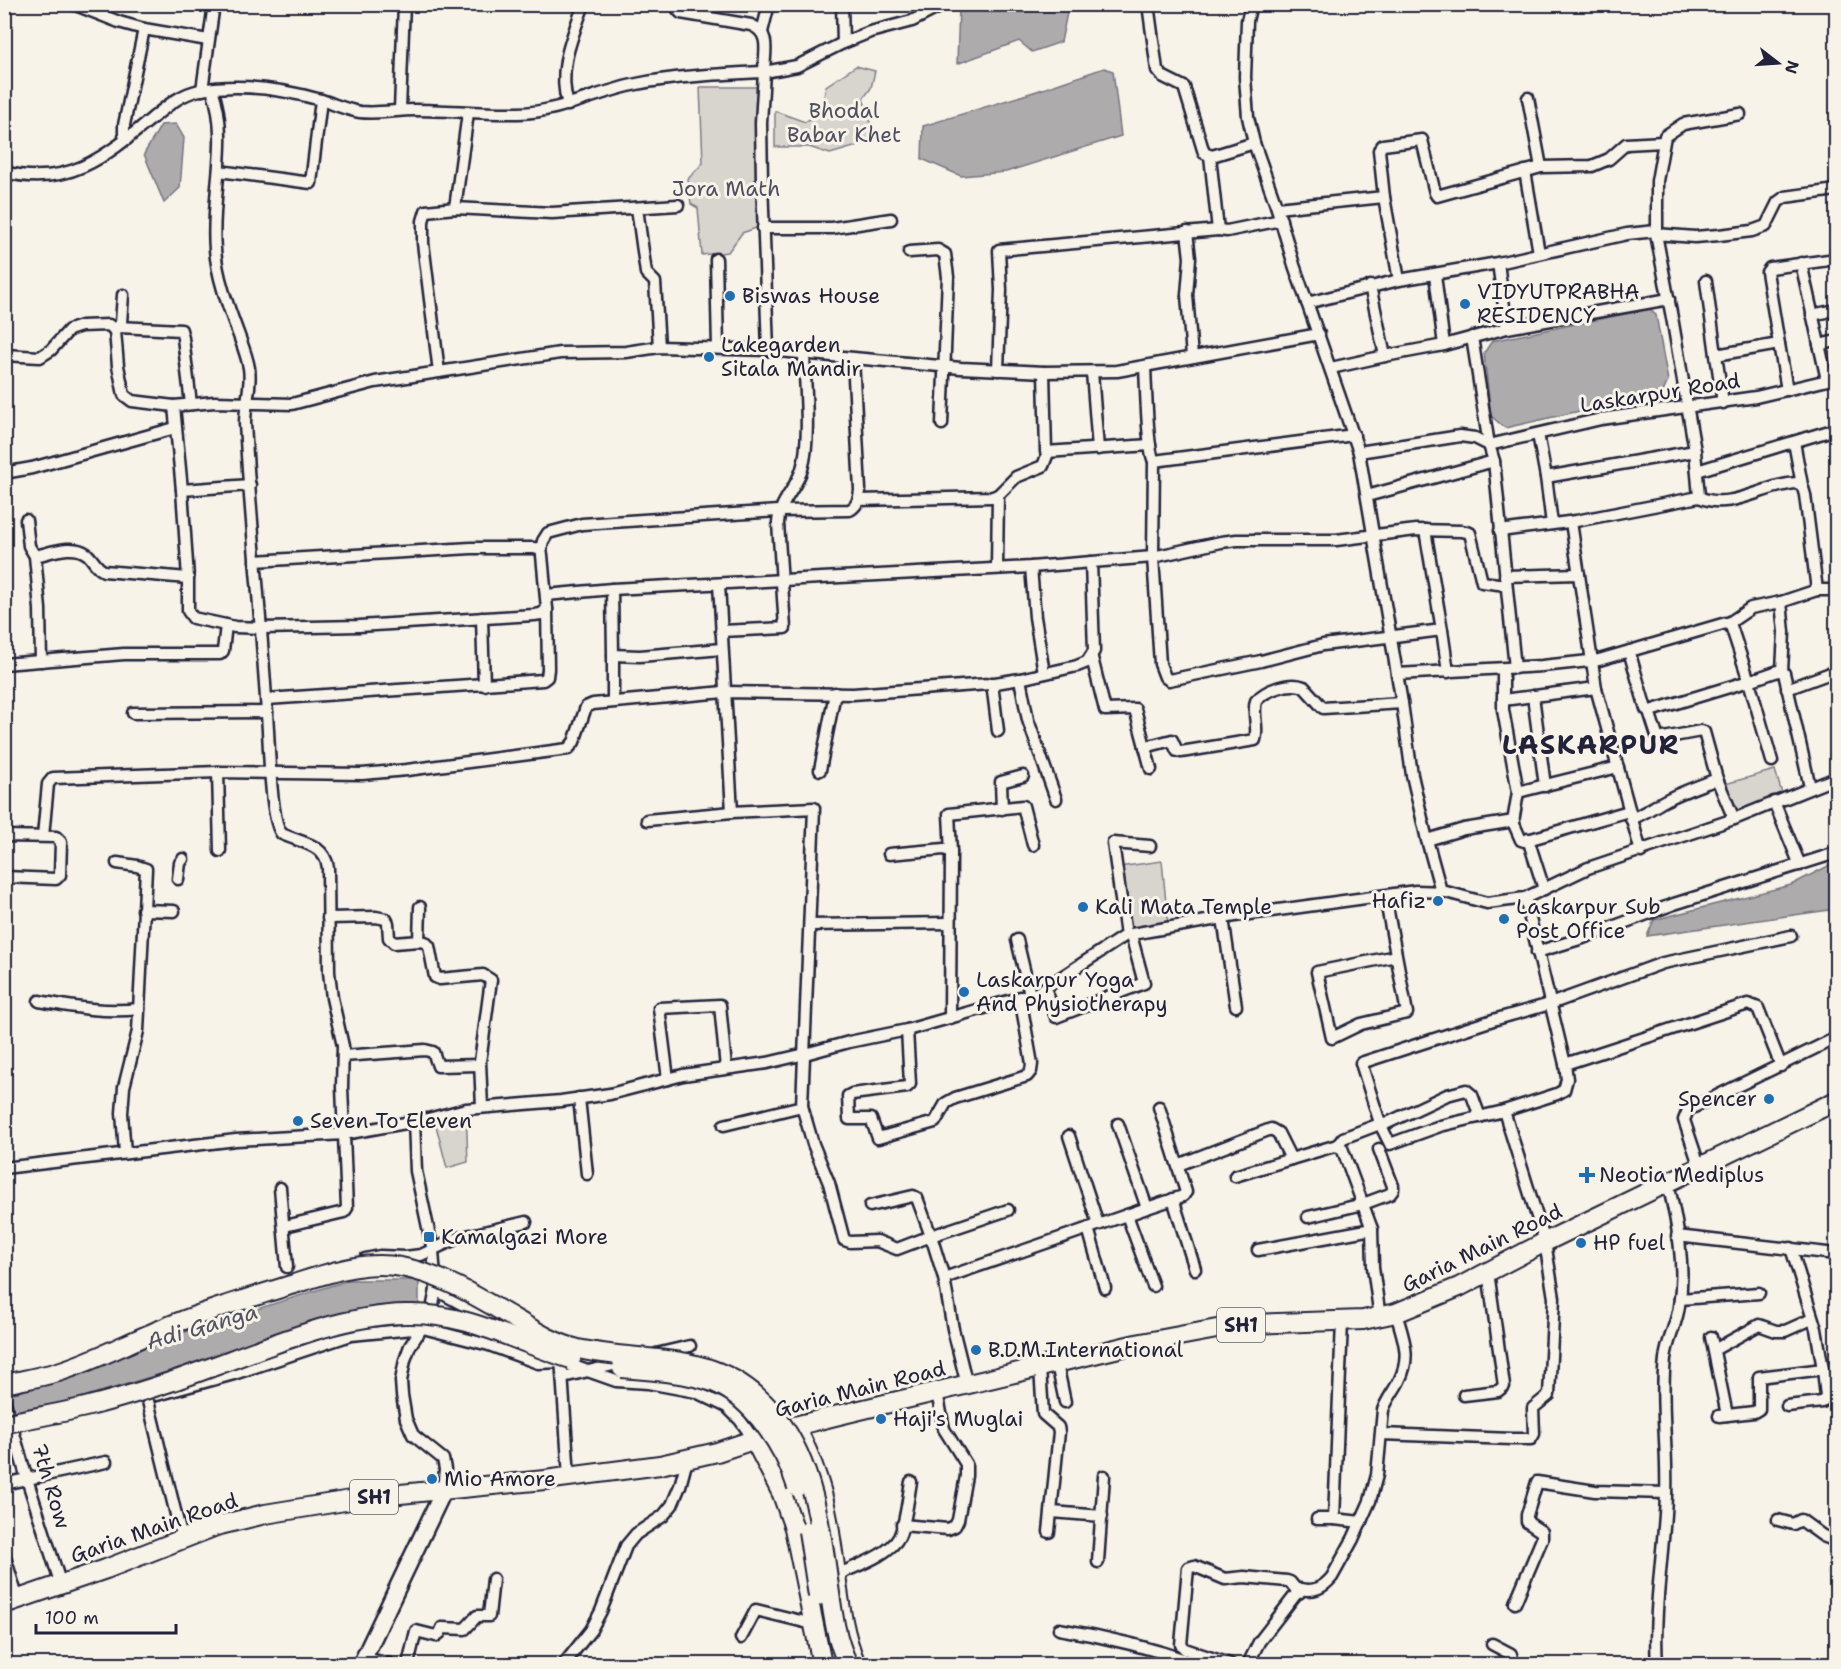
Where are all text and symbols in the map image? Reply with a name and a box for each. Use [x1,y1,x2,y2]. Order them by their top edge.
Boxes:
north arrow [1748,33,1808,93]
text: N [1780,58,1804,76]
park label: Bhodal Babar Khet [787,97,901,149]
park label: Jora Math [672,175,780,203]
place label: VIDYUTPRABHA RESIDENCY [1477,278,1640,330]
place label: Biswas House [742,282,880,310]
marker: Biswas House [723,289,737,303]
marker: VIDYUTPRABHA RESIDENCY [1458,297,1472,311]
place label: Lakegarden Sitala Mandir [721,331,861,383]
marker: Lakegarden Sitala Mandir [702,350,716,364]
street label: Laskarpur Road [1578,367,1742,419]
district label: LASKARPUR [1502,726,1680,763]
place label: Hafiz [1372,887,1426,915]
place label: Kali Mata Temple [1095,893,1272,921]
place label: Laskarpur Sub Post Office [1516,893,1661,945]
marker: Hafiz [1431,894,1445,908]
marker: Kali Mata Temple [1076,900,1090,914]
marker: Laskarpur Sub Post Office [1497,912,1511,926]
place label: Laskarpur Yoga And Physiotherapy [976,966,1168,1018]
marker: Laskarpur Yoga And Physiotherapy [957,985,971,999]
place label: Spencer [1678,1085,1757,1113]
marker: Spencer [1762,1092,1776,1106]
place label: Seven To Eleven [310,1107,472,1135]
marker: Seven To Eleven [291,1114,305,1128]
place label: Neotia Mediplus [1599,1161,1764,1189]
marker: Neotia Mediplus [1580,1168,1594,1182]
street label: Garia Main Road [1397,1197,1567,1299]
place label: Kamalgazi More [441,1223,608,1251]
place label: HP fuel [1593,1229,1666,1257]
marker: Kamalgazi More [422,1230,436,1244]
marker: HP fuel [1574,1236,1588,1250]
water label: Adi Ganga [143,1297,261,1356]
road number: SH1 [1217,1308,1265,1342]
place label: B.D.M.International [988,1336,1184,1364]
marker: B.D.M.International [969,1343,983,1357]
street label: Garia Main Road [772,1354,948,1424]
place label: Haji's Muglai [893,1405,1023,1433]
marker: Haji's Muglai [874,1412,888,1426]
street label: 7th Row [25,1440,77,1532]
place label: Mio Amore [444,1465,556,1493]
marker: Mio Amore [425,1472,439,1486]
road number: SH1 [350,1480,398,1514]
street label: Garia Main Road [67,1486,241,1570]
scale bar [36,1597,176,1635]
text: 100 m [45,1606,99,1630]

